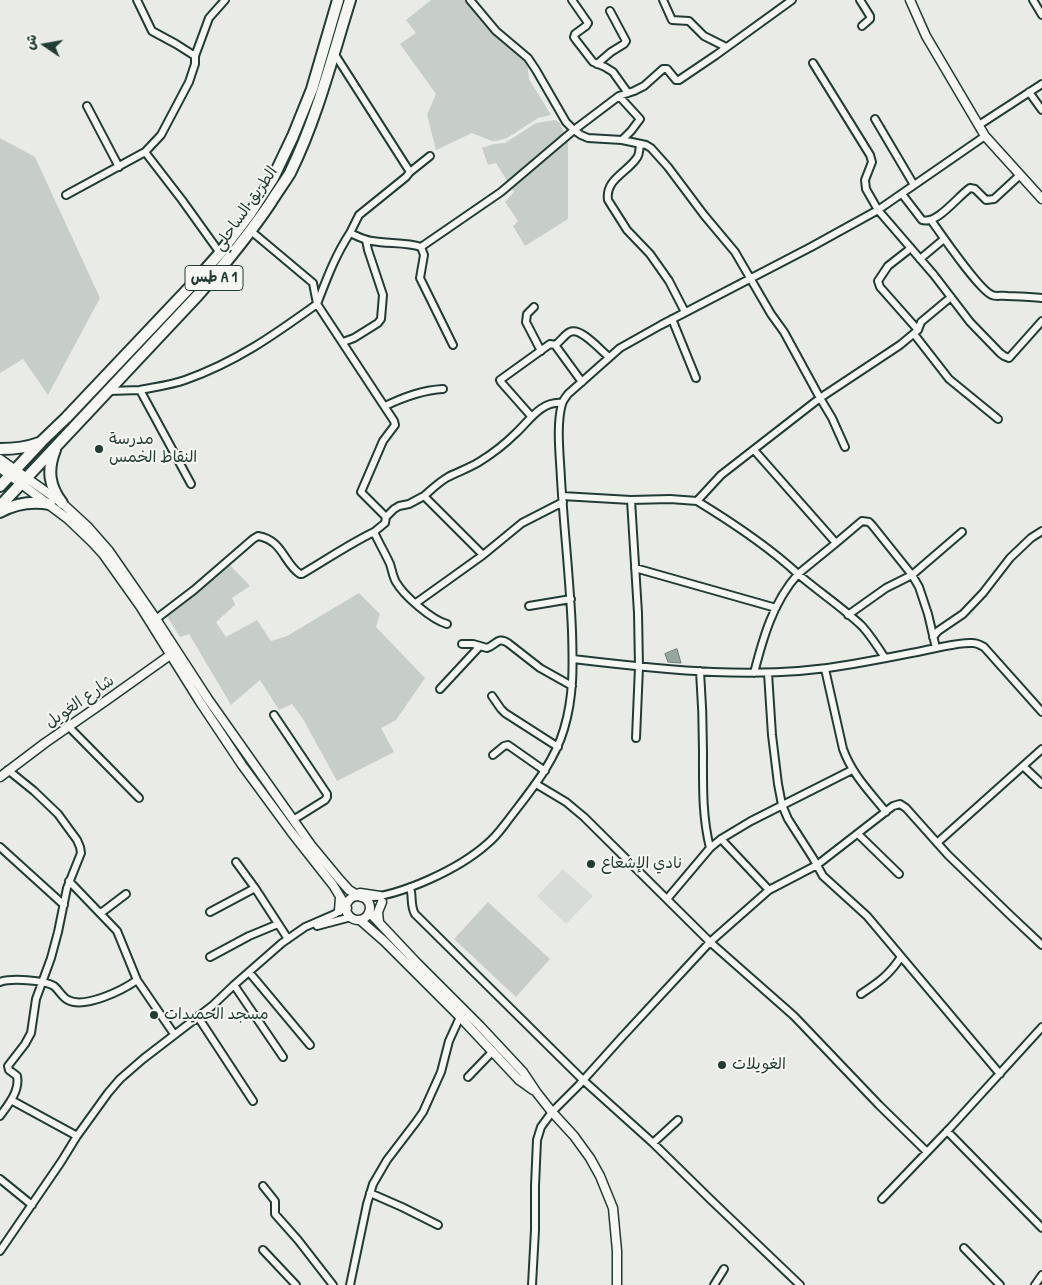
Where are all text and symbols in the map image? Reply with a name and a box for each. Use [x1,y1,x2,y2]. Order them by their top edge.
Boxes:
north arrow [20,20,70,70]
text: ش [19,32,41,51]
street label: الطريق الساحلي [210,163,282,255]
road number: طس A 1 [185,266,243,290]
place label: مدرسة النقاط الخمس [109,430,197,468]
marker: مدرسة النقاط الخمس [93,443,105,455]
street label: شارع الغويل [42,671,118,733]
place label: نادي الإشعاع [601,854,682,874]
marker: نادي الإشعاع [585,858,597,870]
place label: مسجد الحميدات [164,1005,269,1025]
marker: مسجد الحميدات [148,1009,160,1021]
place label: الغويلات [732,1055,786,1075]
marker: الغويلات [716,1059,728,1071]

